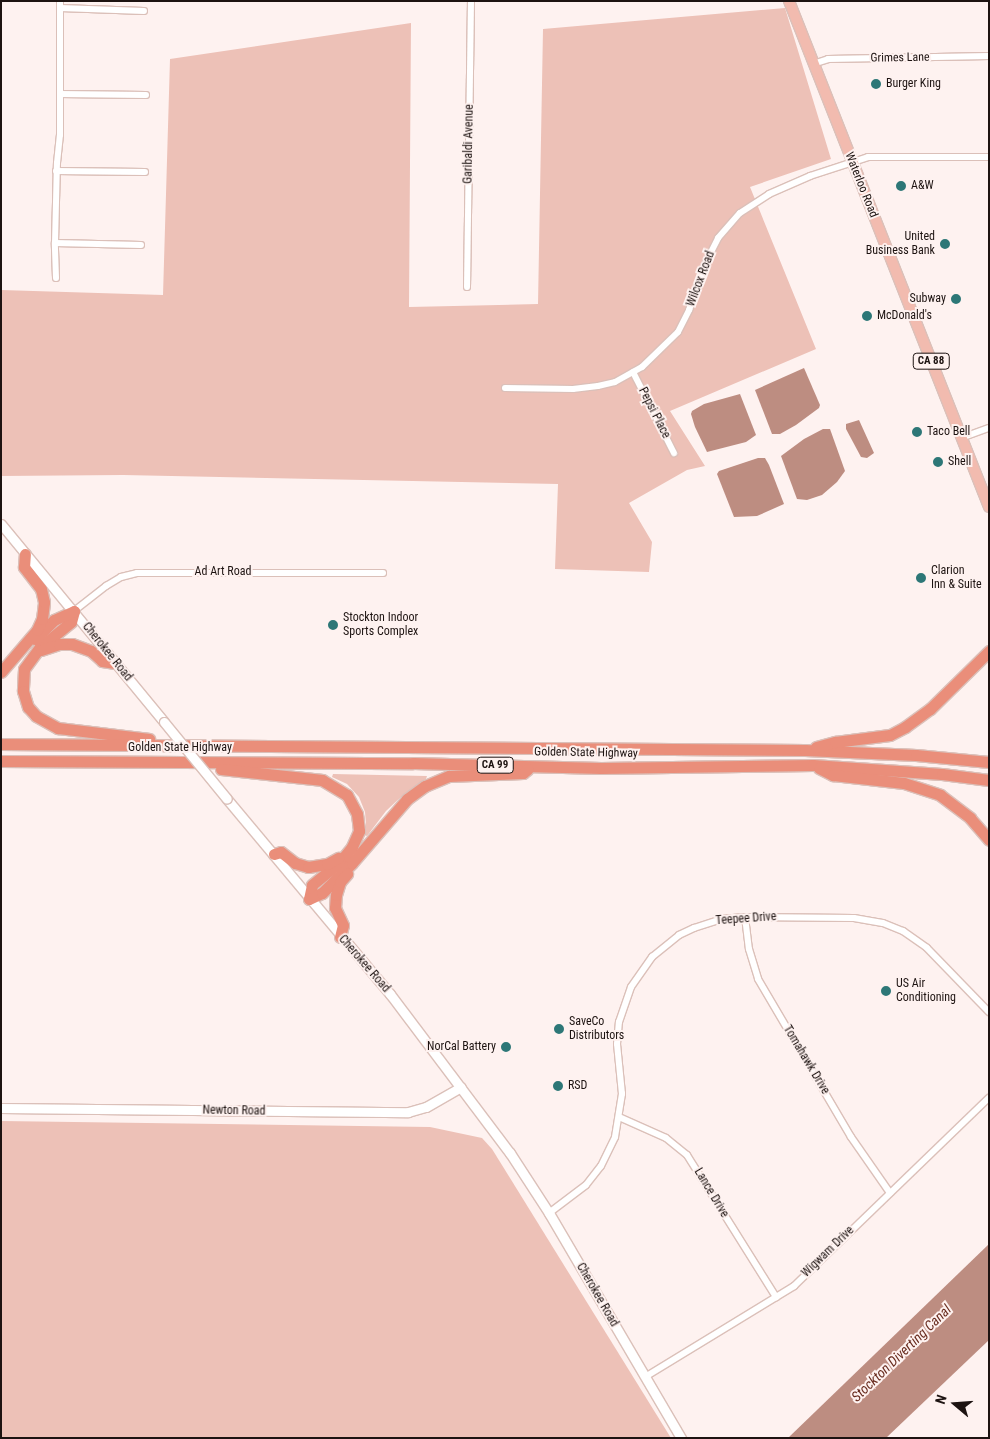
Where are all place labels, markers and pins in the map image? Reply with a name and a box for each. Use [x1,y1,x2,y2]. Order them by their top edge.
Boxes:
place label: Burger King [886,77,941,91]
marker: Burger King [870,78,882,90]
place label: A&W [911,179,934,193]
marker: A&W [895,180,907,192]
place label: United Business Bank [866,230,935,258]
marker: United Business Bank [939,238,951,250]
place label: Subway [910,292,946,306]
marker: Subway [950,293,962,305]
place label: McDonald's [877,309,932,323]
marker: McDonald's [861,310,873,322]
place label: Taco Bell [927,425,970,439]
marker: Taco Bell [911,426,923,438]
place label: Shell [948,455,971,469]
marker: Shell [932,456,944,468]
place label: Clarion Inn & Suite [931,564,982,592]
marker: Clarion Inn & Suite [915,572,927,584]
place label: Stockton Indoor Sports Complex [343,611,418,639]
marker: Stockton Indoor Sports Complex [327,619,339,631]
place label: US Air Conditioning [896,977,956,1005]
marker: US Air Conditioning [880,985,892,997]
place label: SaveCo Distributors [569,1015,624,1043]
marker: SaveCo Distributors [553,1023,565,1035]
place label: NorCal Battery [427,1040,496,1054]
marker: NorCal Battery [500,1041,512,1053]
place label: RSD [568,1079,587,1093]
marker: RSD [552,1080,564,1092]

